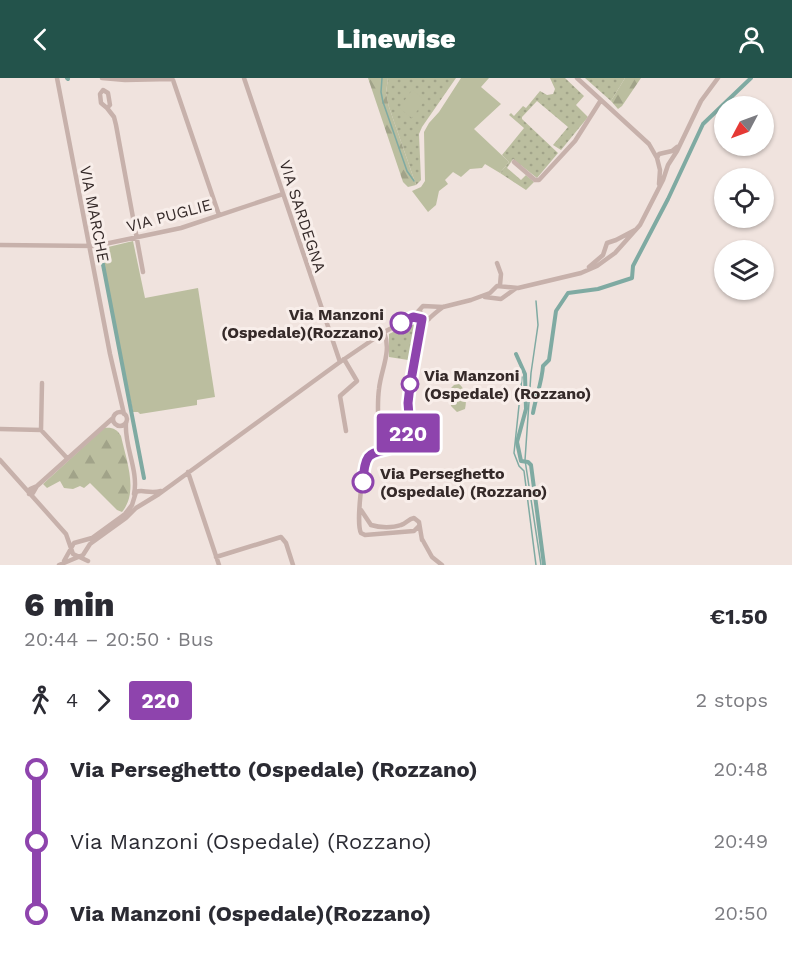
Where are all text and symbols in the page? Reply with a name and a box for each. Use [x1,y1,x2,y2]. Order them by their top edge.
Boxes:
icon: back [24,23,57,56]
text: Linewise [336,23,456,55]
icon: person [735,23,768,56]
north arrow [714,96,774,156]
map controls [714,96,774,300]
street label: VIA SARDEGNA [275,157,330,275]
street label: VIA MARCHE [76,164,113,264]
button: locate [714,168,774,228]
street label: VIA PUGLIE [124,195,214,236]
button: layers [714,240,774,300]
place label: Via Manzoni (Ospedale)(Rozzano) [221,305,384,342]
marker: Via Manzoni (Ospedale)(Rozzano) [390,312,412,334]
place label: Via Manzoni (Ospedale) (Rozzano) [424,366,591,403]
marker: Via Manzoni (Ospedale) (Rozzano) [401,375,419,393]
line badge: 220 [374,414,442,452]
text: 220 [389,421,427,446]
place label: Via Perseghetto (Ospedale) (Rozzano) [380,464,547,501]
marker: Via Perseghetto (Ospedale) (Rozzano) [352,471,374,493]
text: 6 min [24,585,115,624]
text: €1.50 [710,604,768,629]
text: 20:44 – 20:50 · Bus [24,627,214,651]
icon: walk [24,684,57,717]
icon: forward [87,684,120,717]
text: 4 [66,688,78,712]
text: 220 [141,688,180,713]
text: 2 stops [696,688,768,712]
text: Via Perseghetto (Ospedale) (Rozzano) [70,757,478,782]
text: 20:48 [713,757,768,781]
text: Via Manzoni (Ospedale) (Rozzano) [70,829,431,854]
text: 20:49 [713,829,768,853]
text: Via Manzoni (Ospedale)(Rozzano) [70,901,431,926]
text: 20:50 [714,901,768,925]

